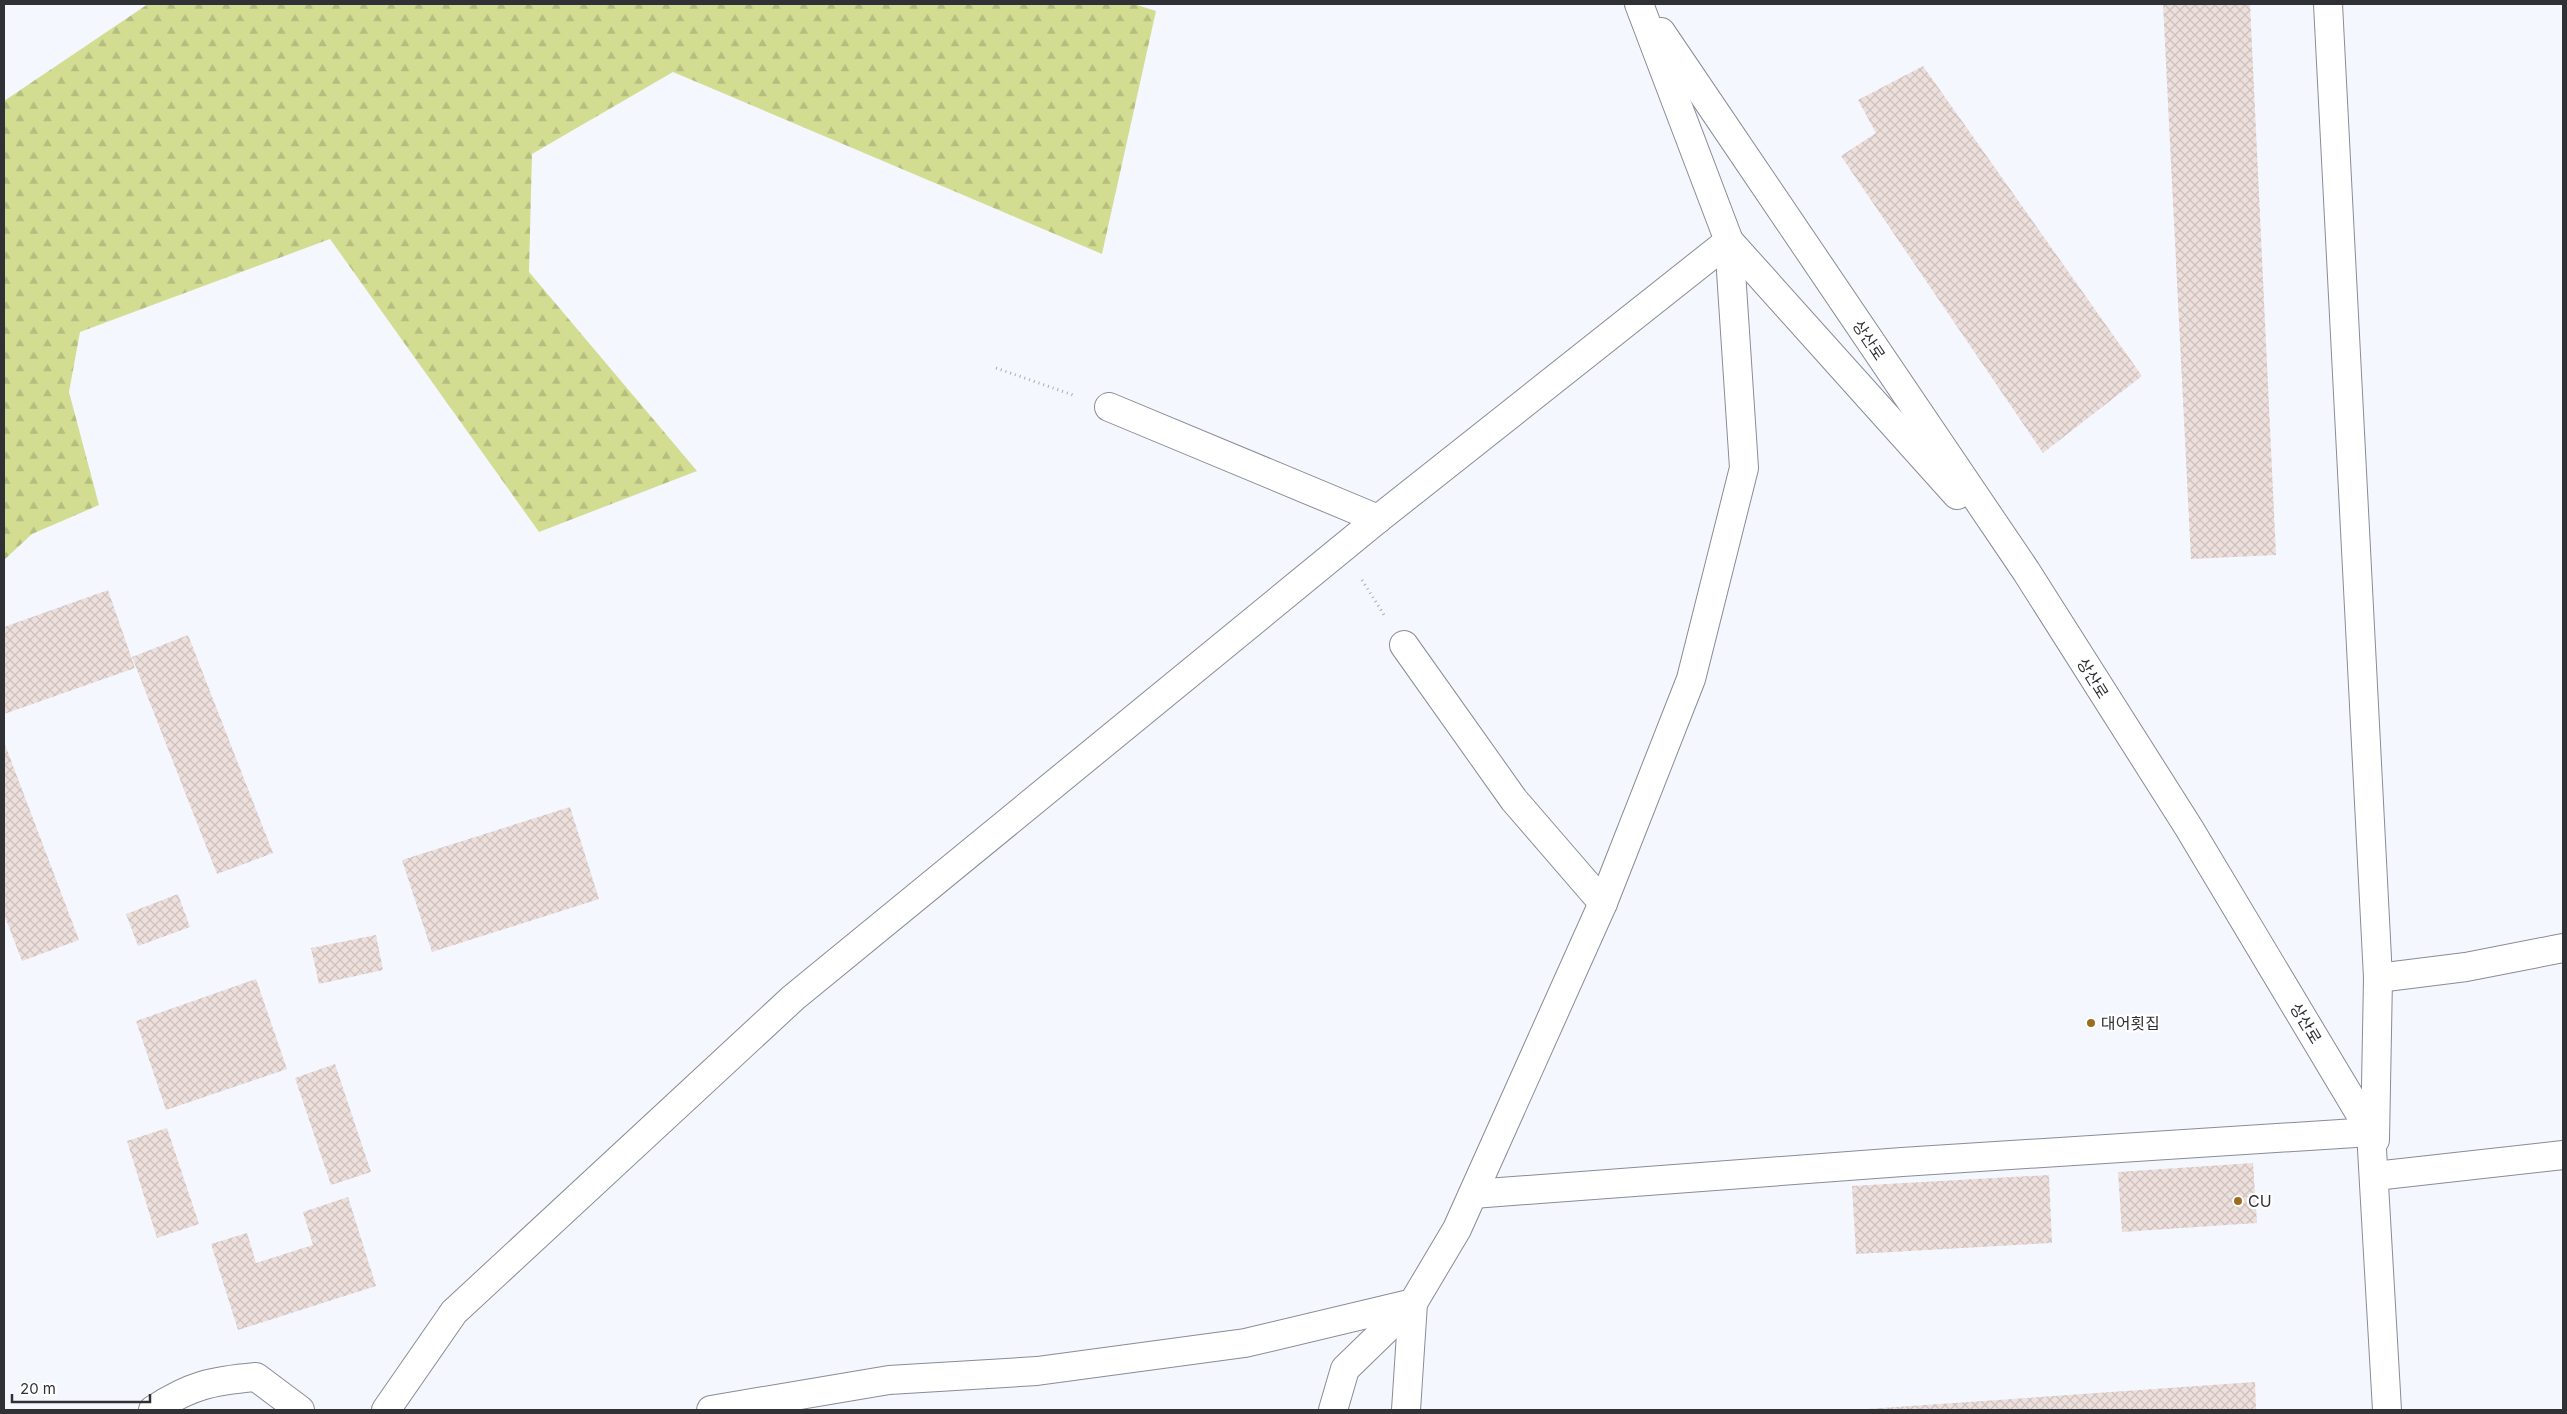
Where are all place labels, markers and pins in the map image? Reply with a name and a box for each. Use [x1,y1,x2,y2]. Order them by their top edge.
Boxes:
place label: 대어횟집 [2101,1013,2160,1033]
marker: 대어횟집 [2085,1017,2097,1029]
place label: CU [2248,1191,2272,1211]
marker: CU [2232,1195,2244,1207]

